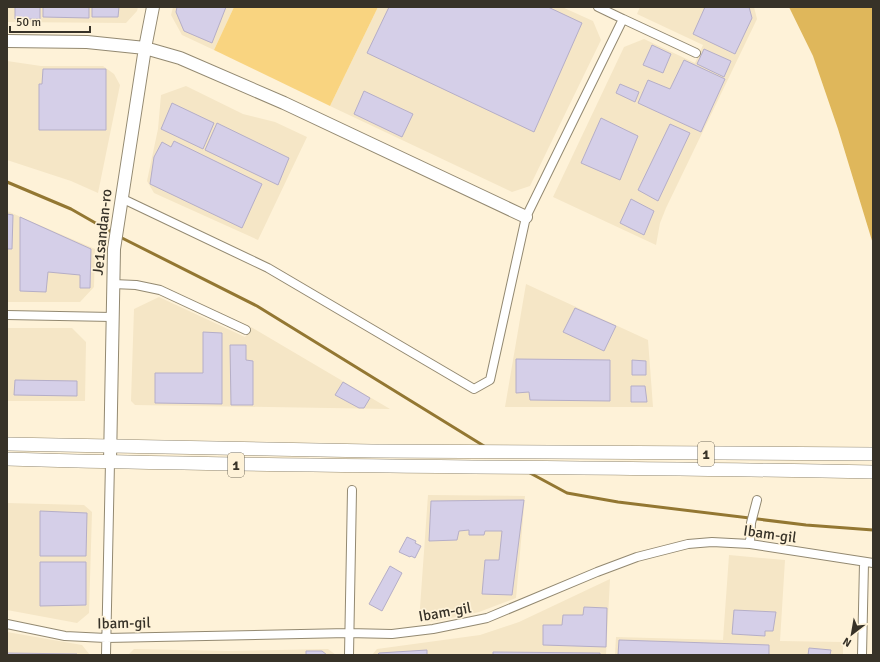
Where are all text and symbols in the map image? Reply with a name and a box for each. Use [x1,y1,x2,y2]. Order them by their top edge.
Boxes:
scale bar [10,8,90,34]
text: 50 m [16,15,41,30]
street label: Je1sandan-ro [89,188,116,276]
road number: 1 [698,442,714,466]
road number: 1 [228,453,244,477]
street label: Ibam-gil [742,521,798,547]
street label: Ibam-gil [417,598,473,626]
street label: Ibam-gil [97,614,151,632]
north arrow [832,614,872,654]
text: N [840,635,854,650]

